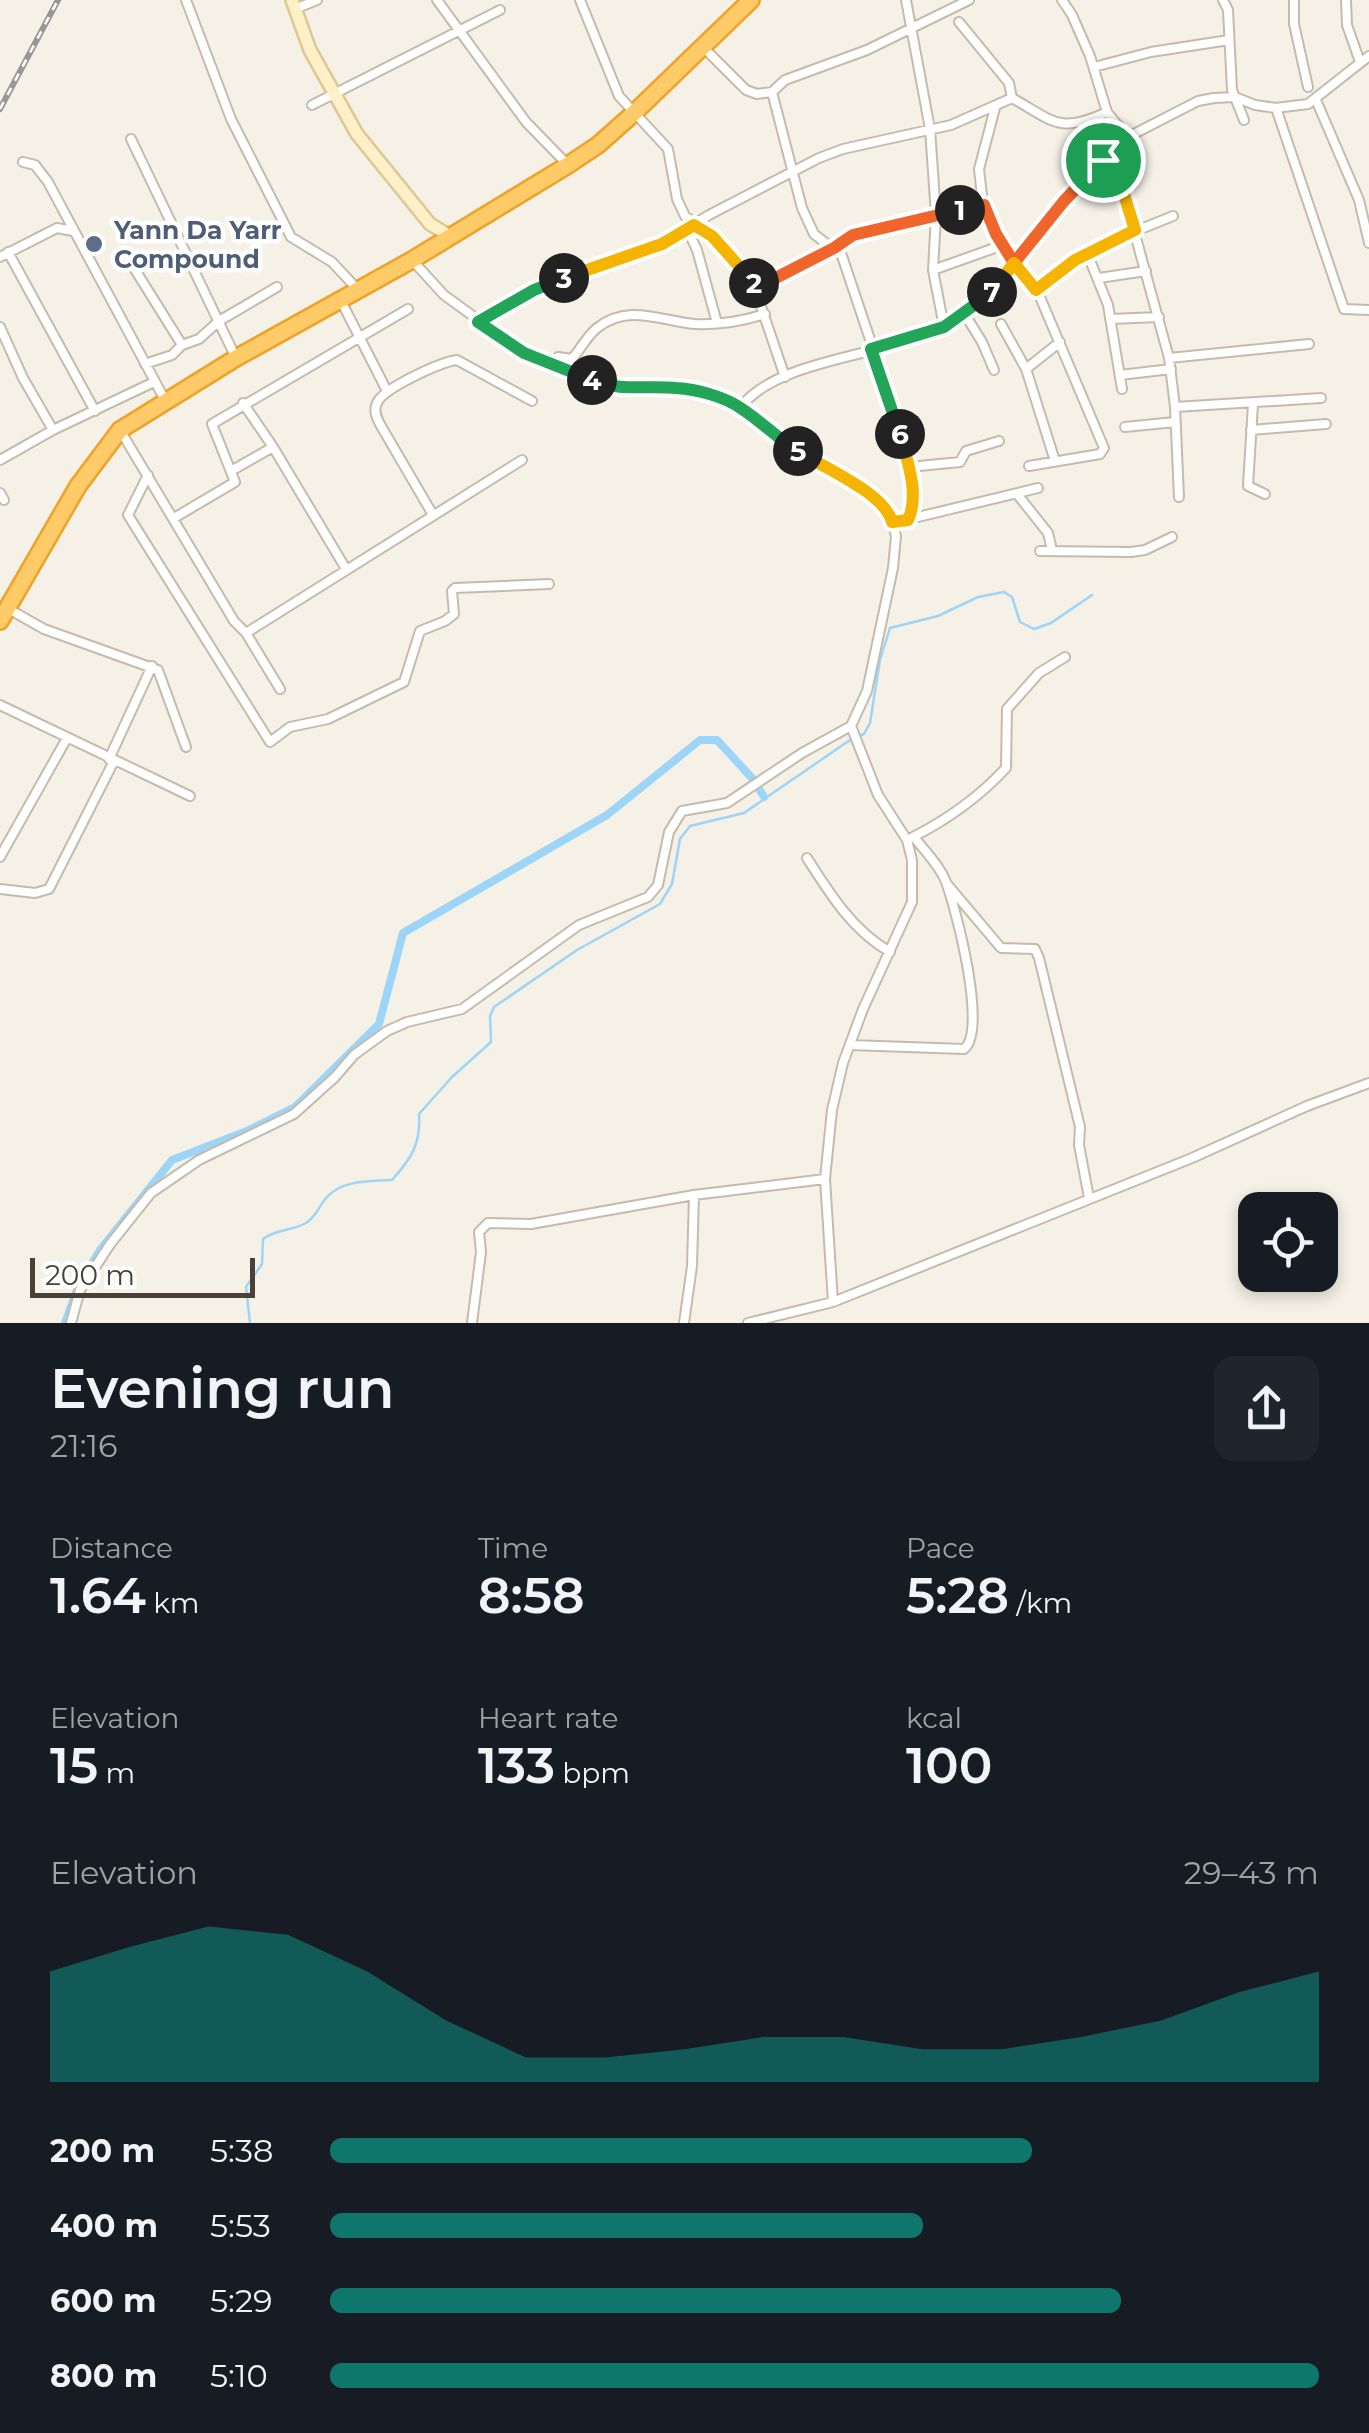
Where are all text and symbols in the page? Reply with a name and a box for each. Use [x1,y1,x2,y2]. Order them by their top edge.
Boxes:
pin [1061,118,1146,203]
icon: arrive [1076,133,1131,188]
pin: 1 [935,185,985,235]
text: 1 [955,193,965,227]
place label: Yann Da Yarr Compound [113,215,282,274]
marker: Yann Da Yarr Compound [83,233,105,255]
pin: 3 [539,253,589,303]
pin: 2 [729,258,779,308]
text: 3 [556,261,572,295]
text: 2 [746,266,762,300]
pin: 7 [967,267,1017,317]
text: 7 [983,275,1001,309]
pin: 4 [567,355,617,405]
text: 4 [582,363,602,397]
pin: 6 [875,409,925,459]
text: 6 [891,417,909,451]
pin: 5 [773,426,823,476]
text: 5 [790,434,806,468]
map controls [1238,1192,1338,1292]
button: locate [1238,1192,1338,1292]
scale bar [30,1253,255,1298]
text: 200 m [45,1258,135,1292]
text: Evening run [50,1355,395,1422]
button: share [1214,1356,1319,1461]
text: 21:16 [50,1426,118,1465]
text: Distance [50,1531,173,1565]
text: Time [478,1531,548,1565]
text: Pace [906,1531,975,1565]
text: 1.64 [50,1565,146,1626]
text: 8:58 [478,1565,585,1626]
text: 5:28 [906,1565,1009,1626]
text: km [146,1586,200,1620]
text: /km [1009,1586,1072,1620]
text: Elevation [50,1701,179,1735]
text: Heart rate [478,1701,619,1735]
text: kcal [906,1701,962,1735]
text: 15 [50,1735,98,1796]
text: 133 [478,1735,555,1796]
text: 100 [906,1735,992,1796]
text: m [98,1756,135,1790]
text: bpm [555,1756,630,1790]
text: Elevation [50,1853,198,1892]
text: 29–43 m [1184,1853,1319,1892]
text: 200 m [50,2131,155,2170]
text: 5:38 [210,2131,273,2170]
text: 400 m [50,2206,158,2245]
text: 5:53 [210,2206,271,2245]
text: 600 m [50,2281,156,2320]
text: 5:29 [210,2281,273,2320]
text: 800 m [50,2356,157,2395]
text: 5:10 [210,2356,268,2395]

